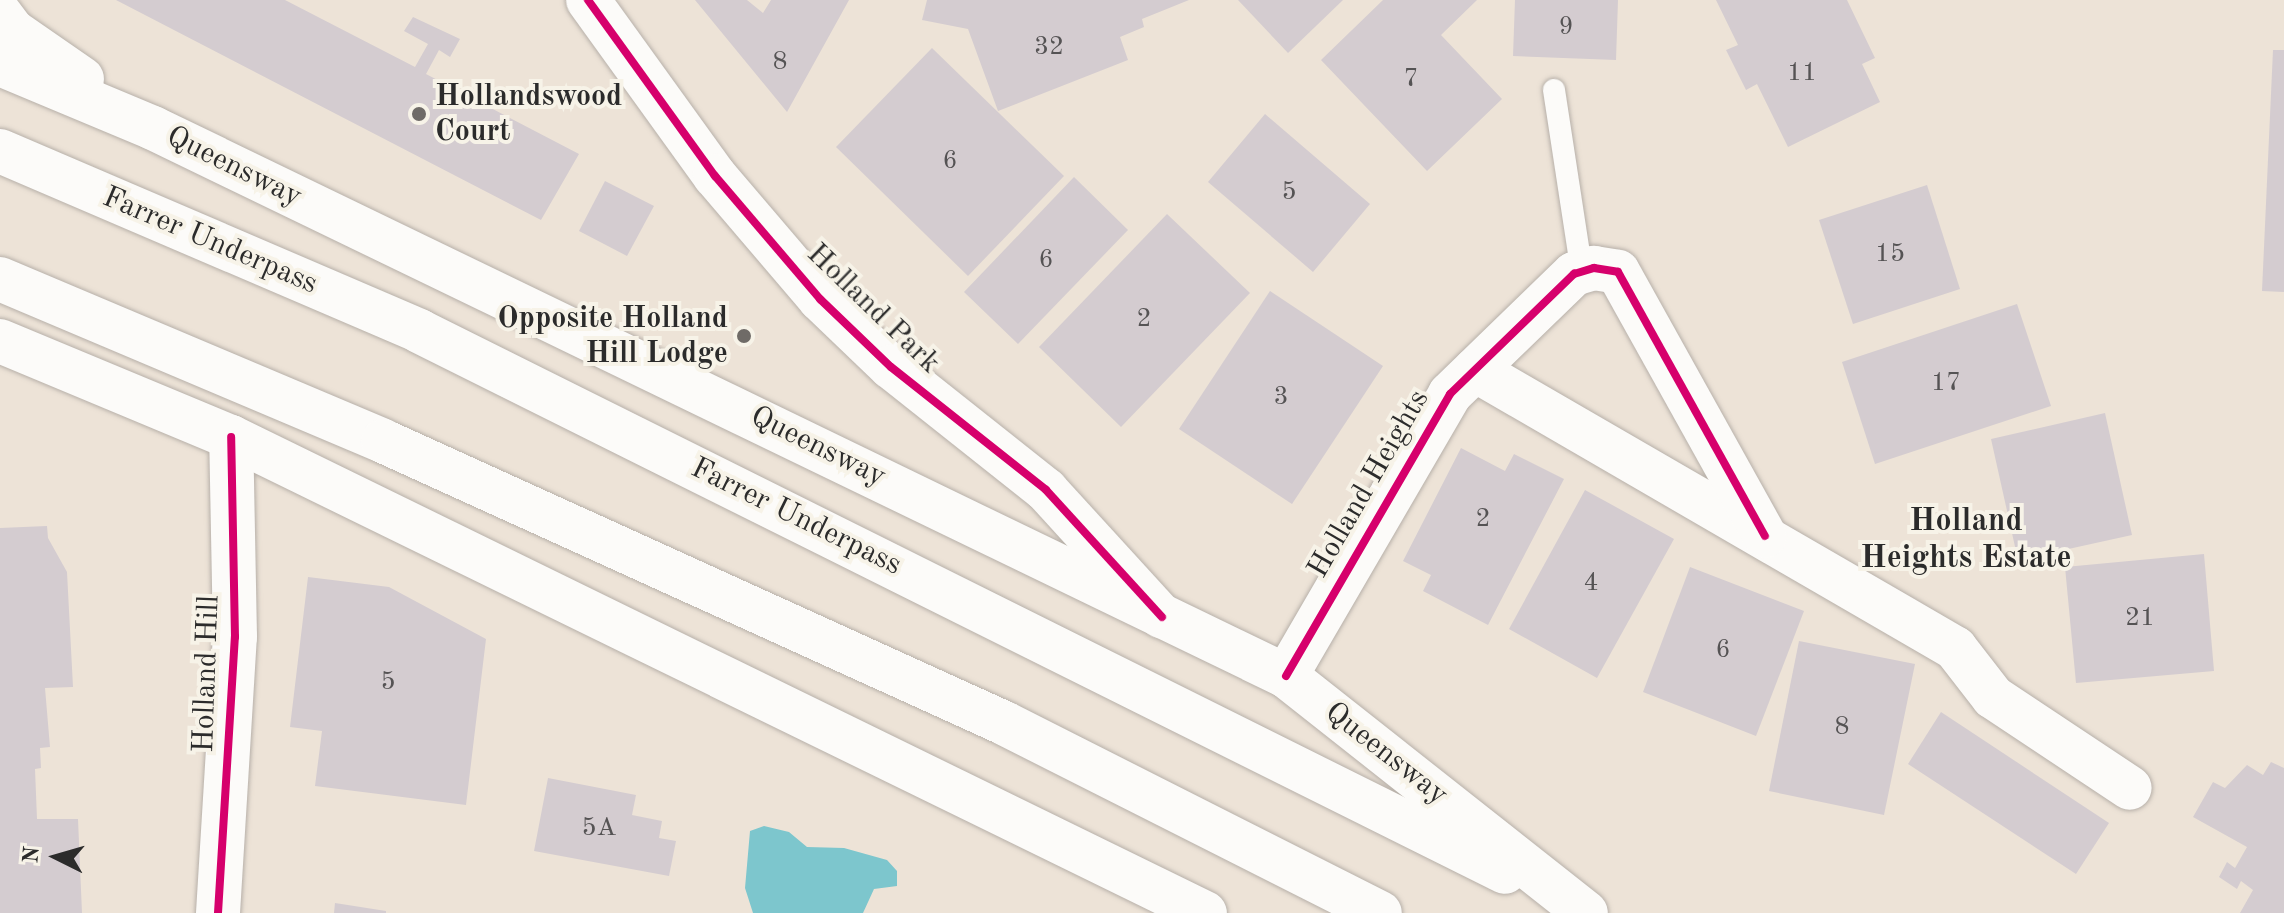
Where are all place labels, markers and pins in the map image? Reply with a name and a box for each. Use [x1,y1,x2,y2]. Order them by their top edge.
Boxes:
place label: Hollandswood Court [435,79,622,150]
marker: Hollandswood Court [410,105,428,123]
place label: Opposite Holland Hill Lodge [497,301,728,372]
marker: Opposite Holland Hill Lodge [735,327,753,345]

